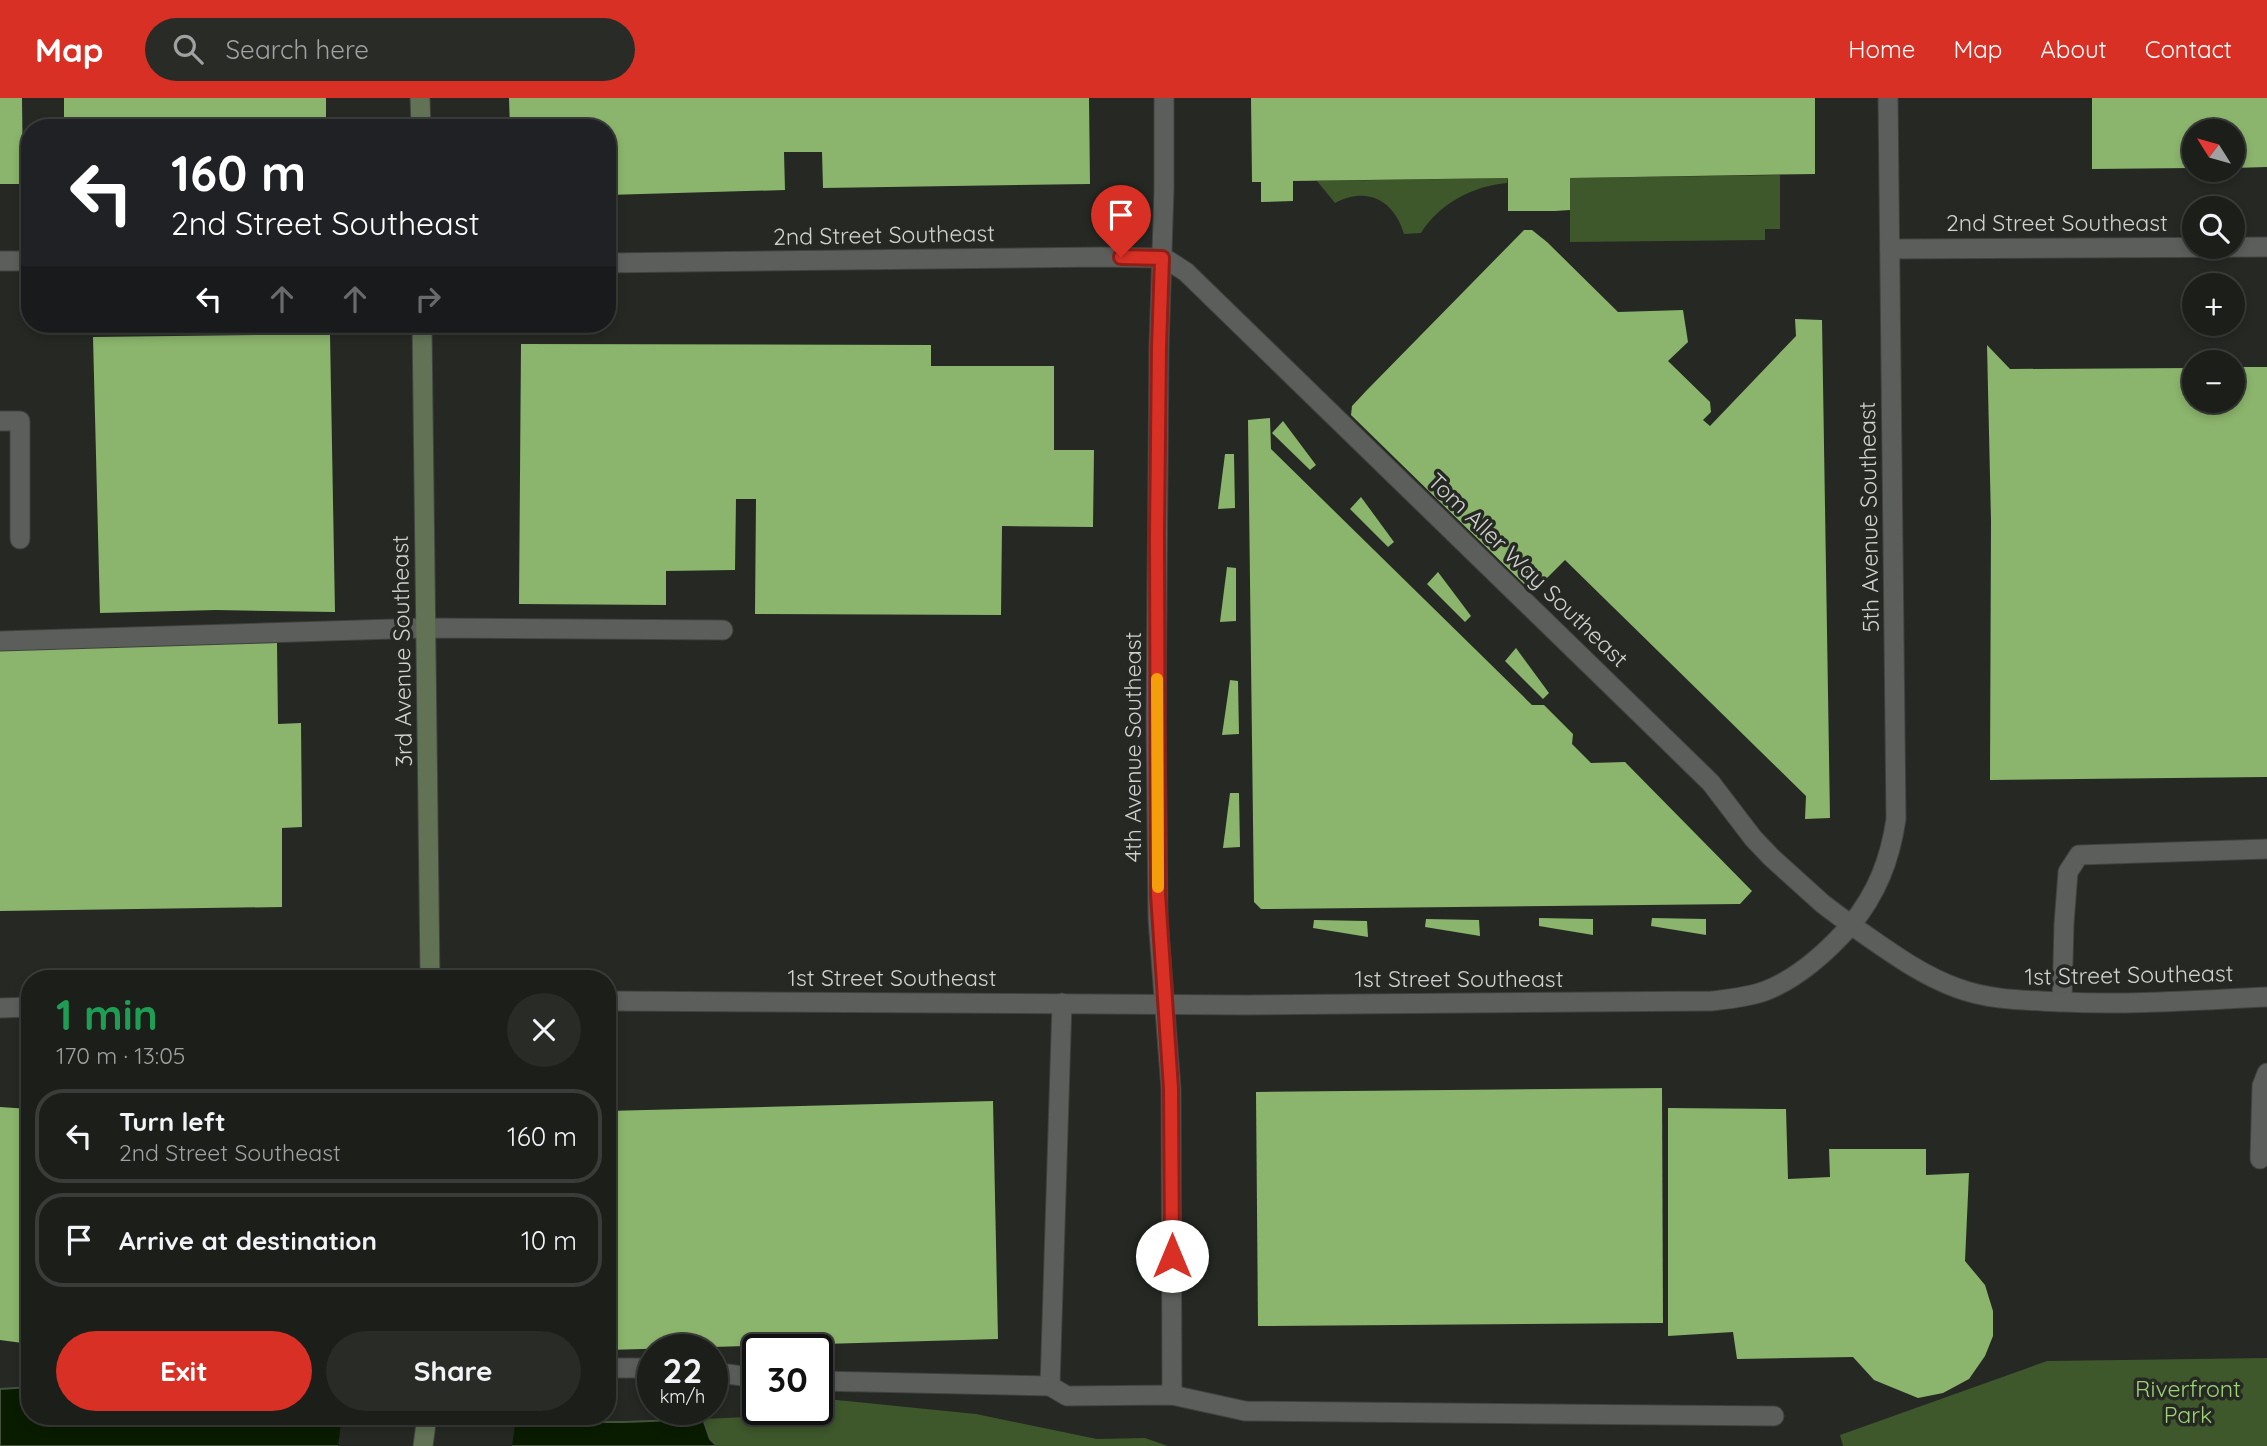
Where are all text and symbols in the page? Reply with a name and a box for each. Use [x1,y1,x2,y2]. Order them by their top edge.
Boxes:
search box [145,18,635,81]
text: Map [35,29,103,70]
icon: search [169,30,207,68]
text: Search here [225,33,369,66]
text: Home [1848,34,1915,64]
text: Map [1953,34,2002,64]
text: About [2040,34,2107,64]
text: Contact [2145,34,2232,64]
north arrow [2182,119,2245,182]
map controls [2182,119,2245,413]
text: 160 m [171,142,306,203]
icon: left [56,147,147,238]
pin [1091,185,1151,257]
icon: arrive [1102,196,1140,234]
button: search [2182,196,2245,259]
text: 2nd Street Southeast [171,203,480,243]
street label: 2nd Street Southeast [1946,208,2168,237]
street label: 2nd Street Southeast [773,218,995,251]
button: + [2182,273,2245,336]
icon: left [190,280,228,318]
icon: ahead [263,280,301,318]
icon: ahead [336,280,374,318]
icon: right [409,280,447,318]
button: − [2182,350,2245,413]
street label: 5th Avenue Southeast [1852,401,1885,633]
street label: Tom Aller Way Southeast [1422,466,1635,673]
street label: 3rd Avenue Southeast [385,535,418,767]
street label: 4th Avenue Southeast [1118,632,1147,862]
street label: 1st Street Southeast [2024,958,2234,991]
street label: 1st Street Southeast [788,963,997,992]
street label: 1st Street Southeast [1355,964,1564,993]
text: 1 min [56,988,158,1041]
button: close [507,993,581,1067]
text: 170 m · 13:05 [56,1041,185,1070]
text: Turn left [119,1105,226,1138]
icon: left [60,1117,98,1155]
text: 160 m [507,1120,577,1153]
text: 2nd Street Southeast [119,1138,341,1167]
position arrow [1135,1219,1209,1293]
icon: arrive [60,1221,98,1259]
text: Arrive at destination [119,1224,377,1257]
text: 10 m [521,1224,577,1257]
button: Exit [56,1331,312,1411]
button: Share [326,1331,581,1411]
speed limit sign: 30 [742,1334,833,1425]
text: 22 [663,1348,702,1392]
park label: Riverfront Park [2135,1374,2241,1429]
text: km/h [660,1385,705,1408]

